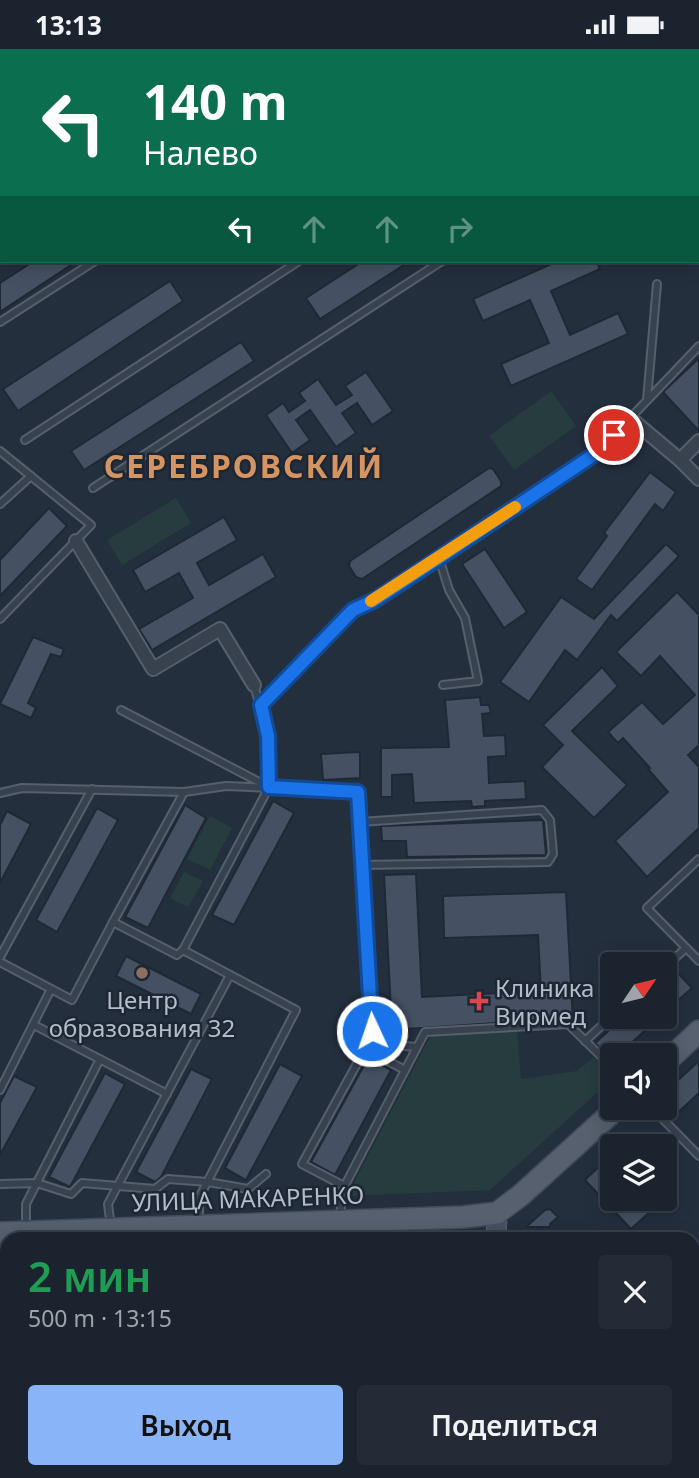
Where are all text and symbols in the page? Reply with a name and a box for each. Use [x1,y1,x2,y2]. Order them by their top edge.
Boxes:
text: 13:13 [35,7,102,43]
text: 140 m [143,68,288,134]
icon: left [28,77,119,168]
text: Налево [143,131,258,174]
icon: left [222,210,260,248]
icon: ahead [295,210,333,248]
icon: ahead [368,210,406,248]
icon: right [441,210,479,248]
pin [584,405,644,465]
icon: arrive [595,416,633,454]
district label: СЕРЕБРОВСКИЙ [104,444,384,487]
north arrow [600,952,677,1029]
map controls [600,952,677,1211]
marker: Центр образования 32 [134,965,150,981]
place label: Клиника Вирмед [495,971,594,1032]
place label: Центр образования 32 [49,983,235,1044]
marker: Клиника Вирмед [469,991,489,1011]
position arrow [335,994,409,1068]
button: sound [600,1043,677,1120]
button: layers [600,1134,677,1211]
street label: УЛИЦА МАКАРЕНКО [131,1177,365,1219]
text: 2 мин [28,1247,151,1304]
button: close [598,1255,672,1329]
text: 500 m · 13:15 [28,1302,172,1334]
button: Выход [28,1385,343,1465]
button: Поделиться [357,1385,672,1465]

